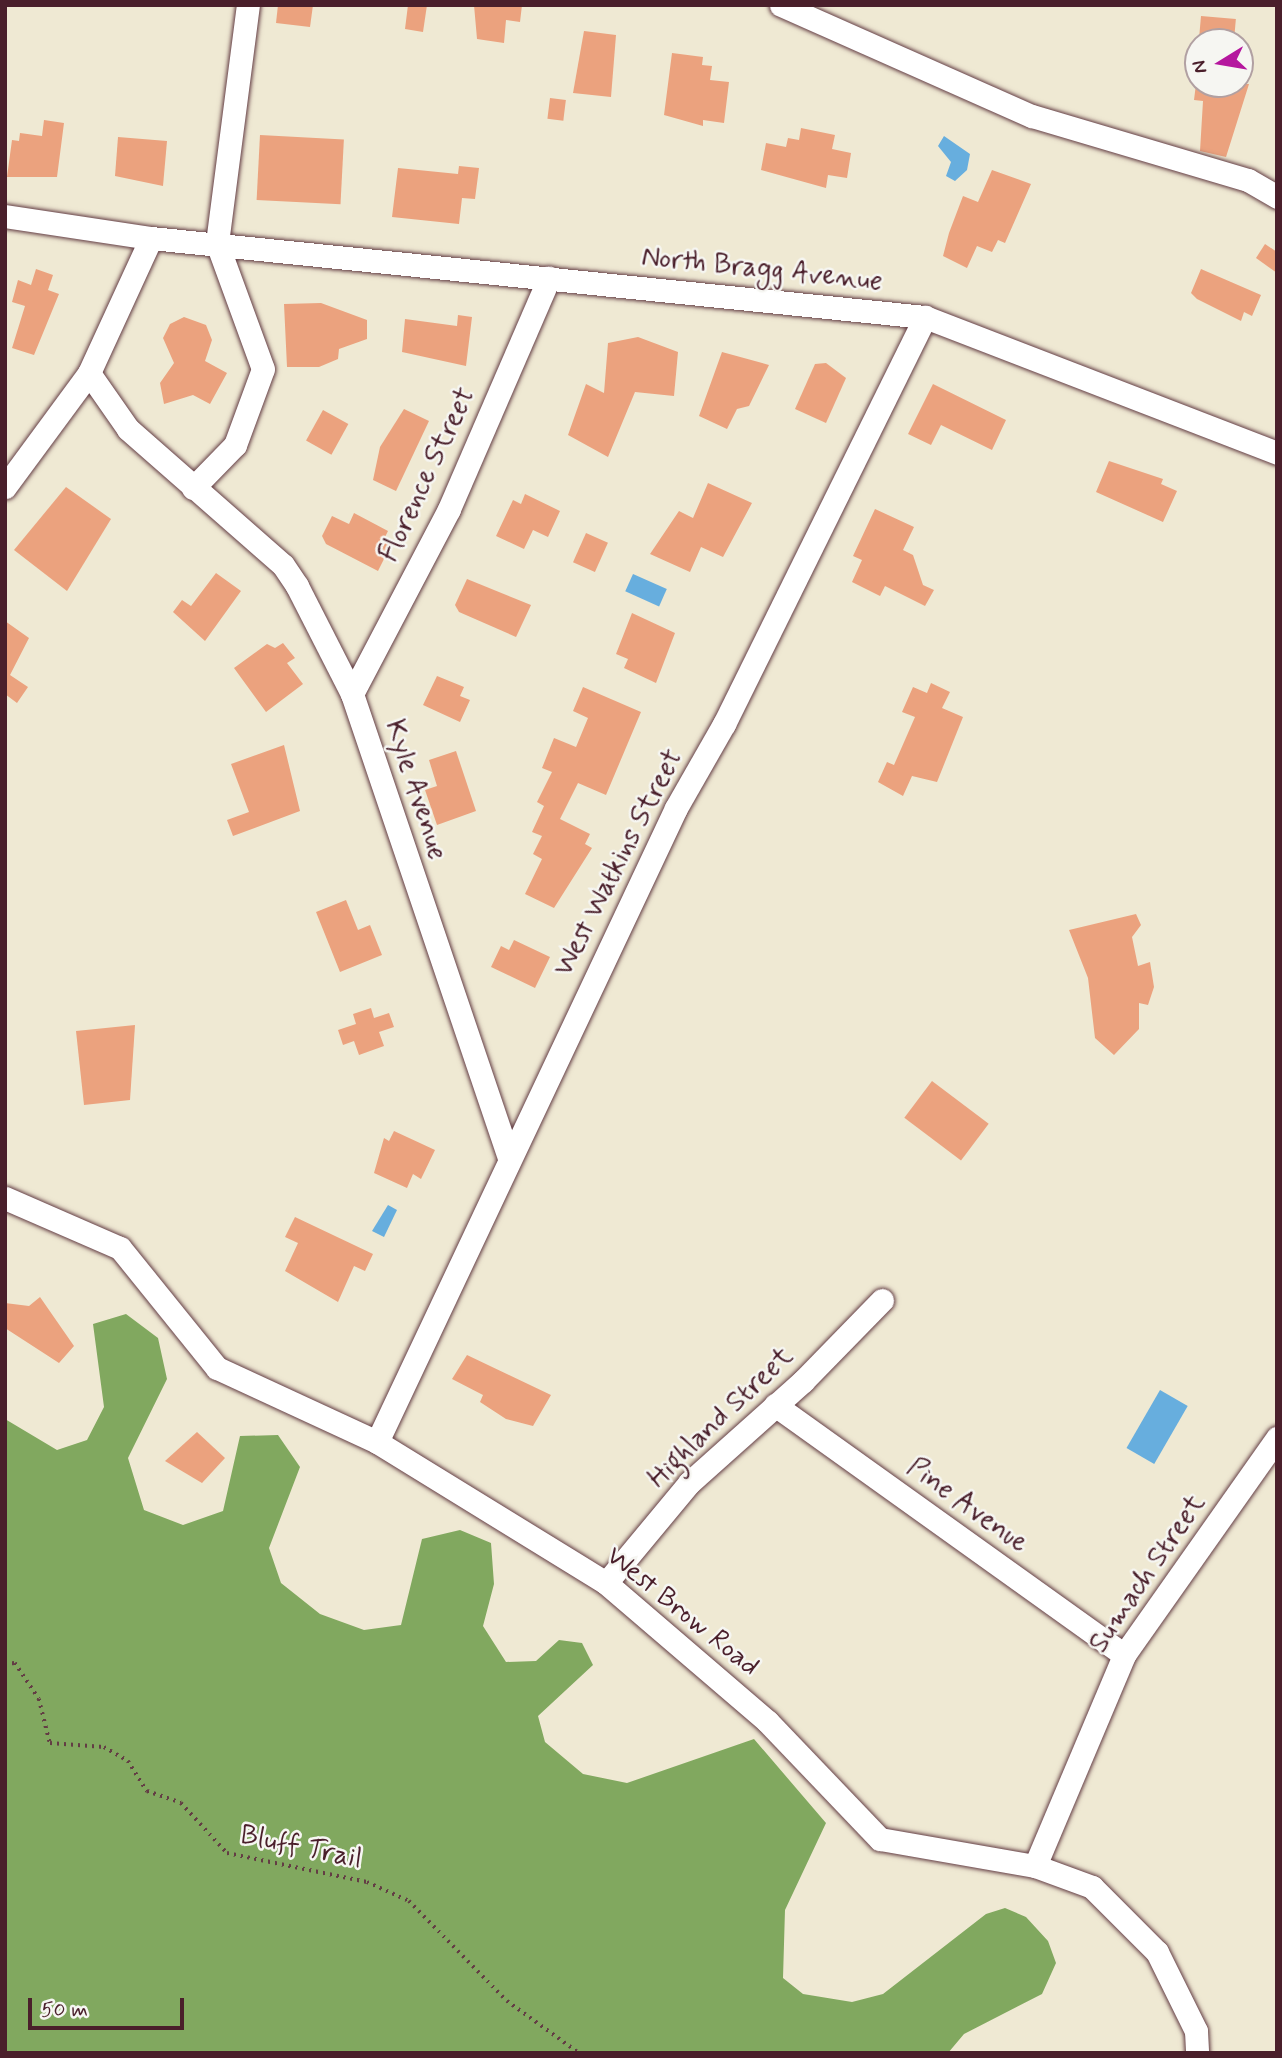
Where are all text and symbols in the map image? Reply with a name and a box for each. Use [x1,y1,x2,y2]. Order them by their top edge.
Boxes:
north arrow [1184,28,1254,98]
text: N [1186,58,1213,75]
street label: North Bragg Avenue [642,241,882,299]
street label: Florence Street [373,383,483,567]
street label: Kyle Avenue [376,714,454,866]
street label: West Watkins Street [548,745,690,981]
street label: Highland Street [641,1340,801,1496]
street label: Pine Avenue [898,1450,1036,1562]
street label: Sumach Street [1083,1488,1213,1660]
street label: West Brow Road [598,1540,766,1684]
street label: Bluff Trail [240,1819,362,1877]
scale bar [32,1984,187,2028]
text: 50 m [41,1996,88,2024]

